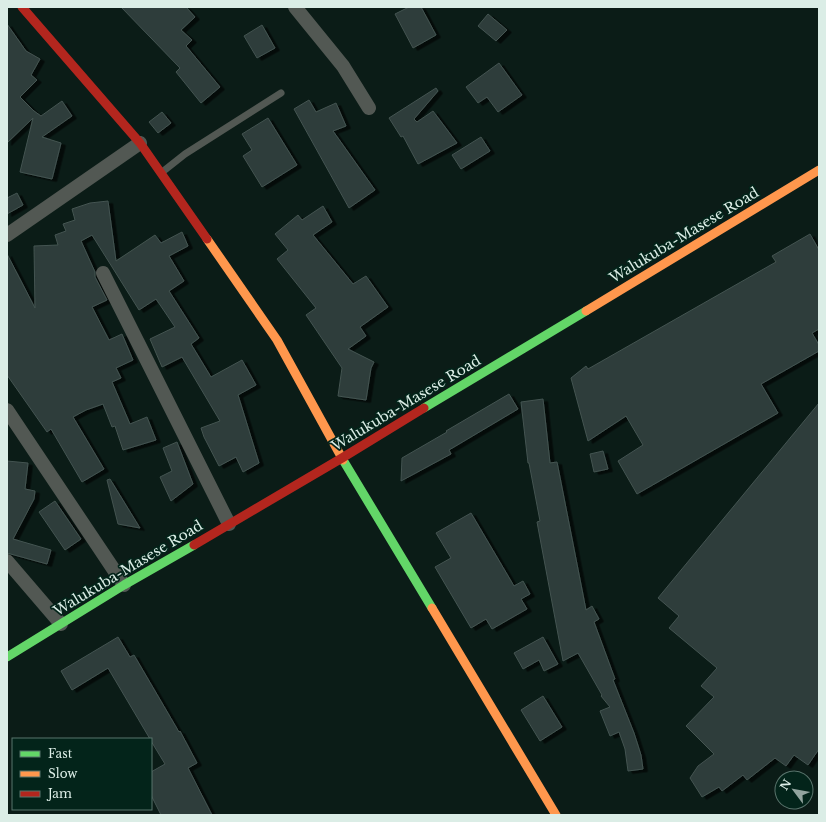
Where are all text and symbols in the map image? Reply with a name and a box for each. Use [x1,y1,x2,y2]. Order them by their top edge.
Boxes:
street label: Walukuba-Masese Road [605,183,762,287]
street label: Walukuba-Masese Road [327,351,484,455]
street label: Walukuba-Masese Road [49,516,206,620]
legend [12,738,152,810]
text: Fast [48,746,73,761]
text: Slow [48,766,78,781]
north arrow [774,770,814,810]
text: N [777,776,795,793]
text: Jam [46,786,72,801]

